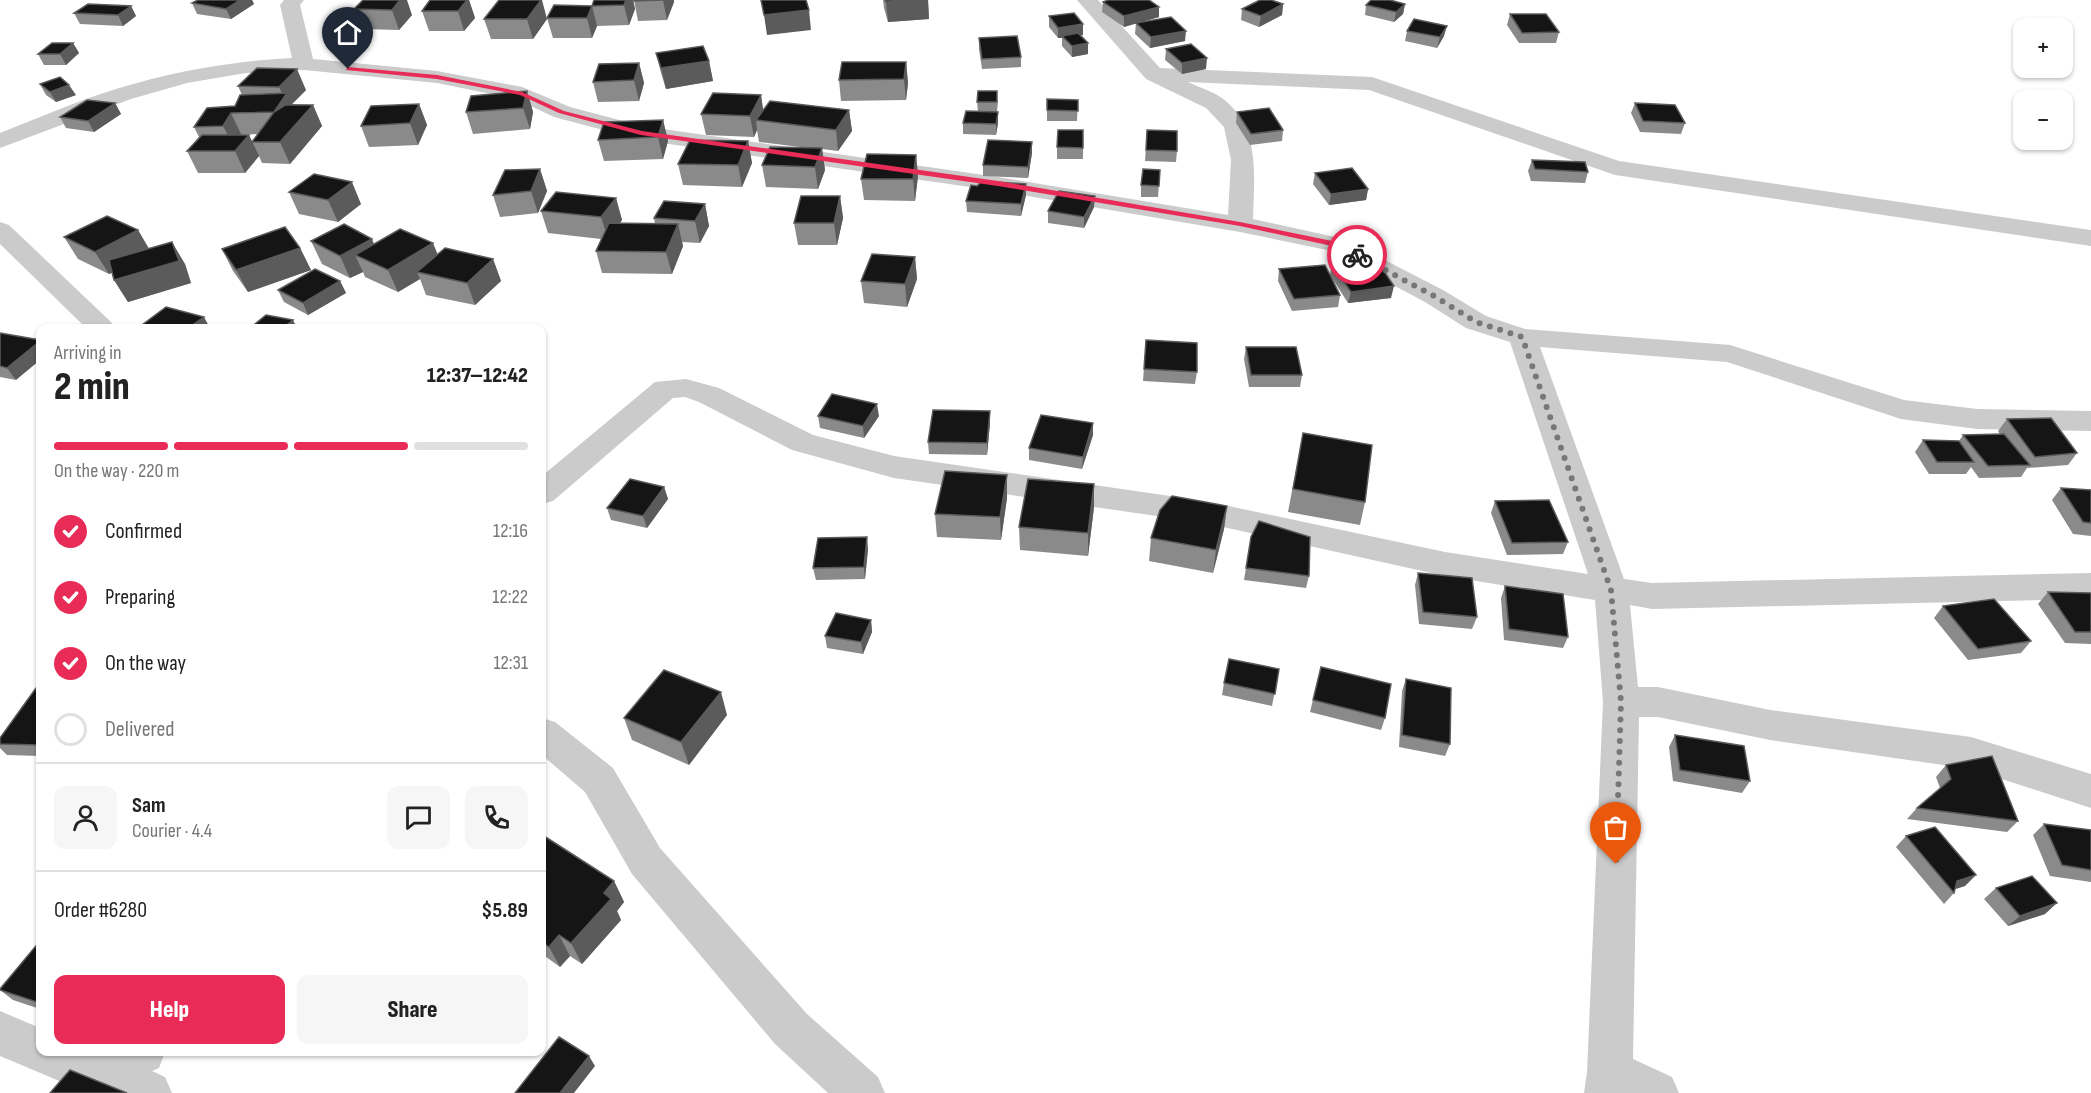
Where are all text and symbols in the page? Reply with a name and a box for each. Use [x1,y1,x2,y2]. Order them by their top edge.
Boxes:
pin [322,7,373,69]
icon: home [331,16,364,49]
map controls [2013,18,2073,150]
button: + [2013,18,2073,78]
button: − [2013,90,2073,150]
courier [1327,225,1387,285]
icon: bike [1341,239,1374,272]
text: Arriving in [54,341,122,365]
text: 12:37–12:42 [427,362,528,389]
text: 2 min [54,364,130,411]
text: On the way · 220 m [54,459,179,483]
icon: check [54,515,87,548]
text: Confirmed [105,518,182,545]
text: 12:16 [493,519,528,543]
icon: check [54,581,87,614]
text: Preparing [105,584,175,611]
text: 12:22 [492,585,528,609]
icon: check [54,647,87,680]
text: On the way [105,650,186,677]
text: 12:31 [493,651,528,675]
text: Delivered [105,716,174,743]
button: person [54,786,117,849]
button: chat [387,786,450,849]
button: phone [465,786,528,849]
text: Sam [132,792,166,819]
pin [1590,802,1641,864]
icon: bag [1599,811,1632,844]
text: Courier · 4.4 [132,819,212,843]
text: Order #6280 [54,897,147,924]
text: $5.89 [481,897,528,924]
button: Help [54,975,285,1044]
button: Share [297,975,528,1044]

